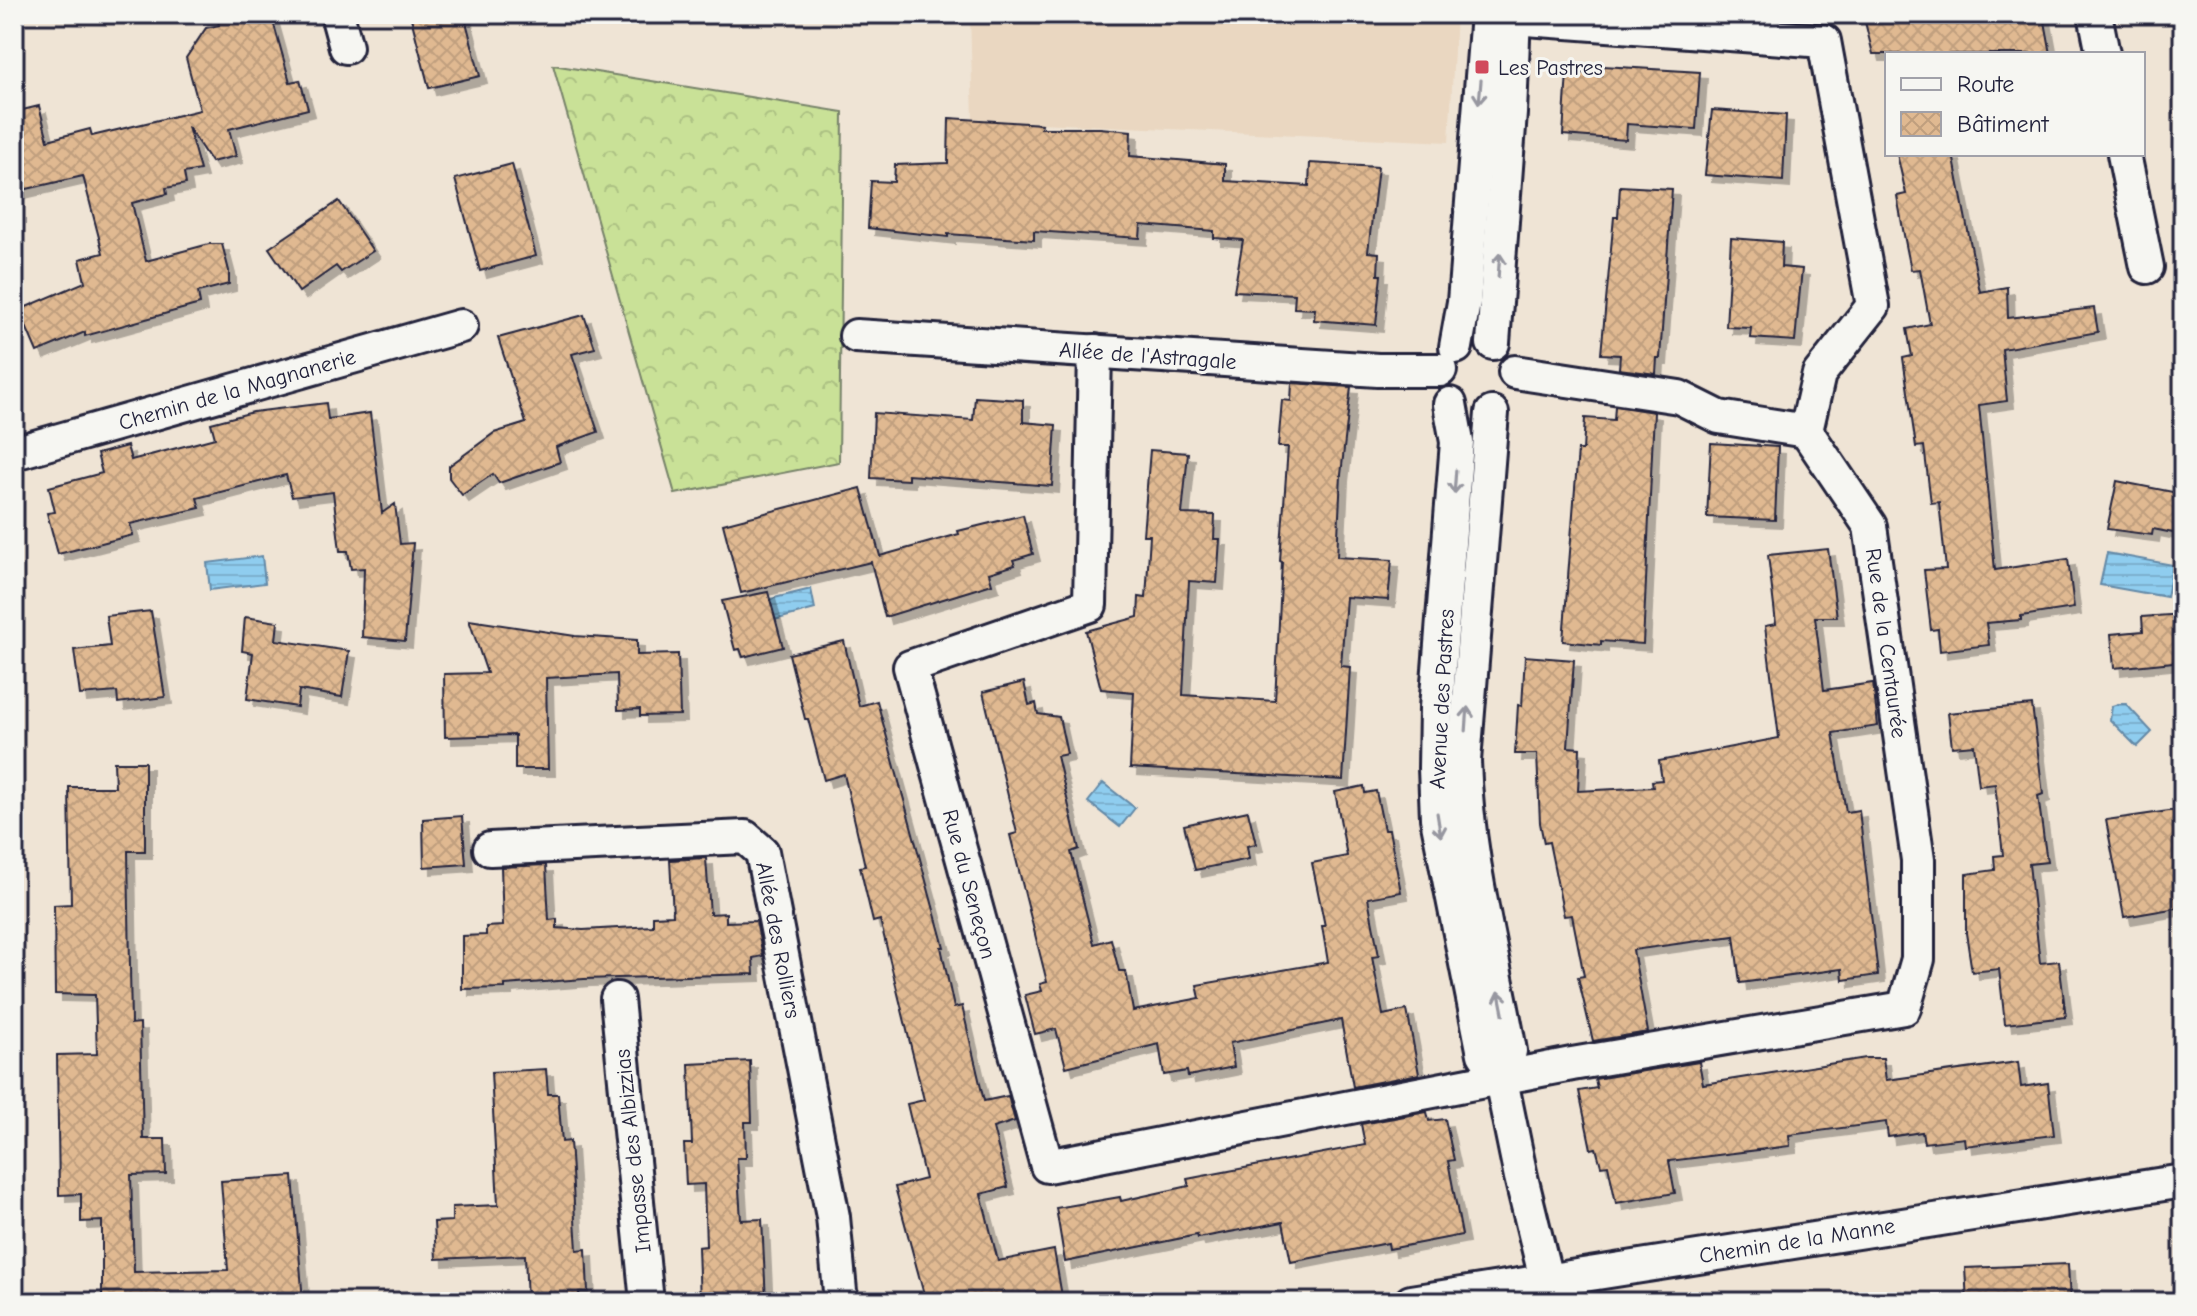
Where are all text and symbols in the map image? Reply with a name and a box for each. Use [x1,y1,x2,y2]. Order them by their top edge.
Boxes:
legend [1885,52,2145,156]
place label: Les Pastres [1498,55,1603,81]
marker: Les Pastres [1473,58,1491,76]
text: Route [1957,70,2014,98]
one-way arrow [1472,78,1487,105]
text: Bâtiment [1957,110,2050,138]
one-way arrow [1492,252,1507,279]
street label: Allée de l'Astragale [1058,337,1237,375]
street label: Chemin de la Magnanerie [116,344,359,436]
one-way arrow [1447,468,1462,495]
street label: Rue de la Centaurée [1860,547,1912,740]
street label: Avenue des Pastres [1424,608,1460,790]
one-way arrow [1460,706,1475,733]
street label: Rue du Seneçon [937,807,1001,962]
one-way arrow [1432,811,1447,837]
street label: Allée des Rolliers [750,860,806,1021]
one-way arrow [1493,991,1508,1017]
street label: Impasse des Albizzias [609,1048,657,1254]
street label: Chemin de la Manne [1697,1213,1897,1269]

